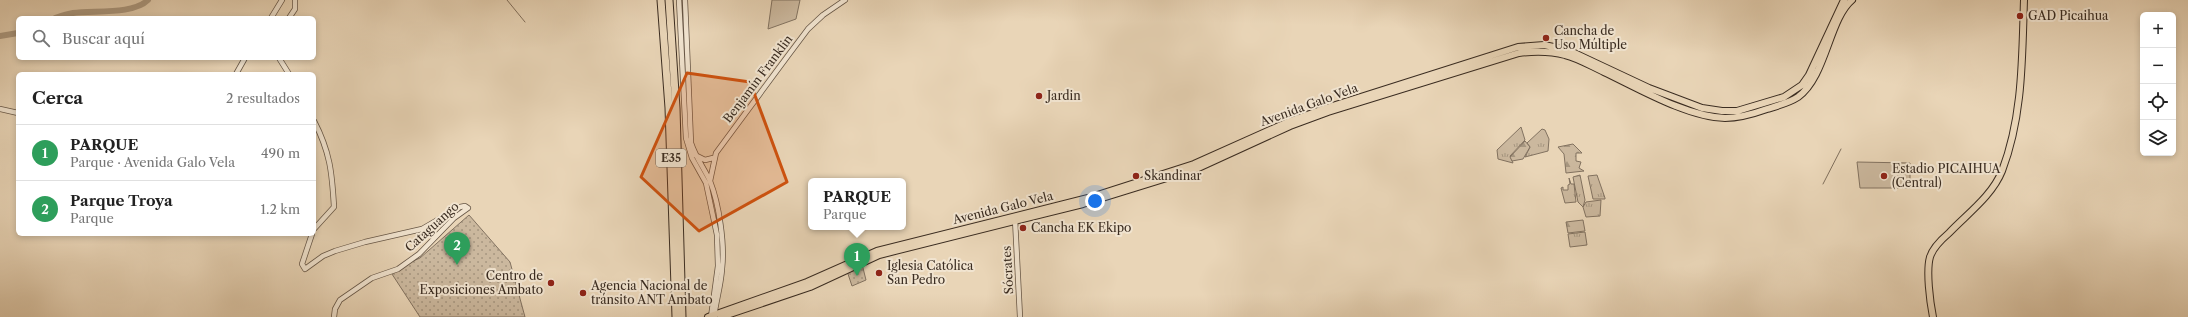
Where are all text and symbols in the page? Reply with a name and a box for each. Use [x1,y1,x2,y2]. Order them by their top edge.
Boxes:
place label: GAD Picaihua [2028,8,2109,23]
marker: GAD Picaihua [2015,11,2025,21]
map controls [2140,12,2176,156]
button: + [2140,12,2176,48]
search box [16,16,316,60]
place label: Cancha de Uso Múltiple [1554,23,1627,52]
icon: search [30,27,52,49]
text: Buscar aquí [62,29,145,48]
street label: Benjamín Franklin [720,31,796,126]
marker: Cancha de Uso Múltiple [1541,33,1551,43]
button: − [2140,48,2176,84]
street label: Avenida Galo Vela [1257,80,1360,129]
button: locate [2140,84,2176,120]
text: Cerca [32,88,83,108]
place label: Jardin [1045,88,1081,103]
text: 2 resultados [226,90,300,106]
marker: Jardin [1034,91,1044,101]
button: layers [2140,120,2176,156]
text: PARQUE [70,135,138,154]
text: 1 [42,145,48,161]
text: 490 m [261,145,300,161]
road number: E35 [656,149,686,167]
text: Parque · Avenida Galo Vela [70,154,235,170]
place label: Estadio PICAIHUA (Central) [1892,161,2002,190]
place label: Skandinar [1144,168,1202,183]
marker: Skandinar [1131,171,1141,181]
marker: Estadio PICAIHUA (Central) [1879,171,1889,181]
popup [808,178,906,230]
text: PARQUE [823,187,891,206]
street label: Avenida Galo Vela [950,188,1055,227]
text: Parque Troya [70,191,173,210]
your location [1085,191,1105,211]
street label: Cataguango [402,199,462,255]
text: 2 [41,201,49,217]
text: 1.2 km [261,201,300,217]
text: Parque [823,206,867,222]
text: Parque [70,210,114,226]
place label: Cancha EK Ekipo [1031,220,1131,235]
marker: Cancha EK Ekipo [1018,223,1028,233]
pin: 2 [444,232,470,265]
pin: 1 [844,243,870,276]
street label: Sócrates [999,245,1016,295]
place label: Iglesia Católica San Pedro [887,258,974,287]
place label: Centro de Exposiciones Ambato [419,268,543,297]
marker: Iglesia Católica San Pedro [874,268,884,278]
marker: Centro de Exposiciones Ambato [546,278,556,288]
place label: Agencia Nacional de tránsito ANT Ambato [590,278,713,307]
marker: Agencia Nacional de tránsito ANT Ambato [578,288,588,298]

